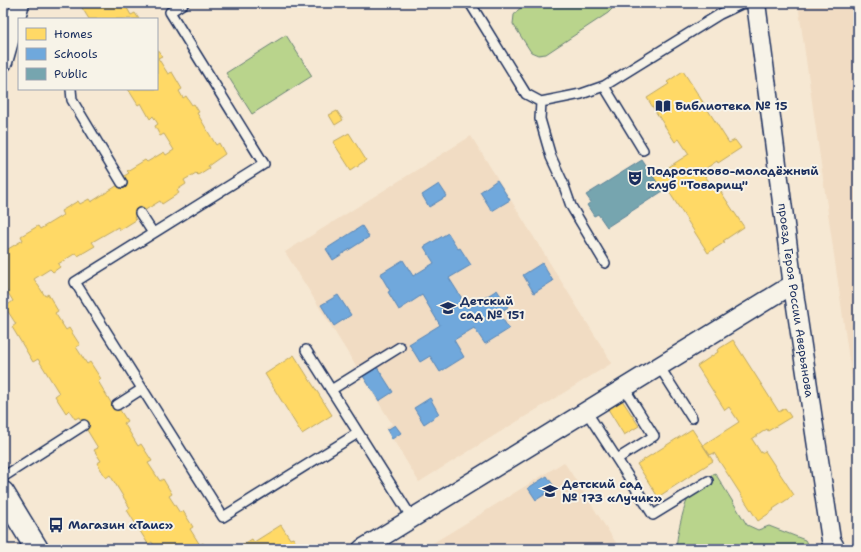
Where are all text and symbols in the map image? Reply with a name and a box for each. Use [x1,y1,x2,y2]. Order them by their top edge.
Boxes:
legend [18,18,158,90]
text: Homes [54,26,93,42]
text: Schools [54,46,98,62]
text: Public [54,66,88,82]
library icon: Библиотека № 15 [654,97,672,115]
place label: Библиотека № 15 [675,98,787,114]
place label: Подростково-молодёжный клуб "Товарищ" [647,163,819,193]
theatre icon: Подростково-молодёжный клуб "Товарищ" [626,169,644,187]
street label: проезд Героя России Аверьянова [774,202,818,399]
place label: Детский сад № 151 [460,293,524,323]
school or university icon: Детский сад № 151 [439,299,457,317]
place label: Детский сад № 173 «Лучик» [562,476,662,506]
school or university icon: Детский сад № 173 «Лучик» [541,482,559,500]
bus stop icon: Магазин «Таис» [47,516,65,534]
place label: Магазин «Таис» [68,517,173,533]

